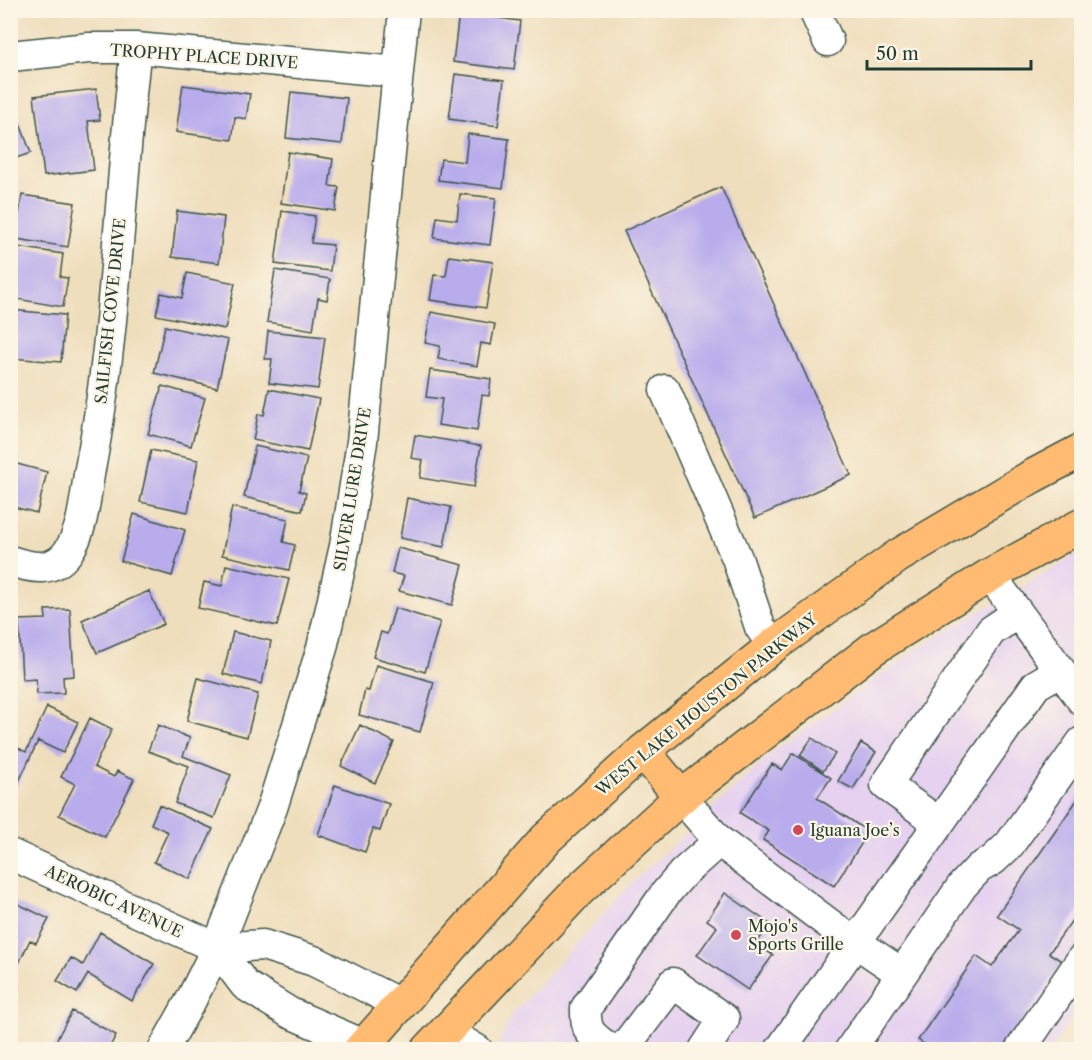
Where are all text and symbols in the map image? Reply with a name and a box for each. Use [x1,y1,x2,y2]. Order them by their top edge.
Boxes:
scale bar [867,33,1030,71]
street label: TROPHY PLACE DRIVE [109,39,299,73]
text: 50 m [876,43,919,65]
street label: SAILFISH COVE DRIVE [90,217,130,405]
street label: SILVER LURE DRIVE [329,406,375,572]
street label: WEST LAKE HOUSTON PARKWAY [590,608,821,800]
place label: Iguana Joe’s [810,820,900,840]
marker: Iguana Joe’s [791,823,805,837]
street label: AEROBIC AVENUE [41,860,186,942]
place label: Mojo's Sports Grille [748,916,844,954]
marker: Mojo's Sports Grille [729,928,743,942]

